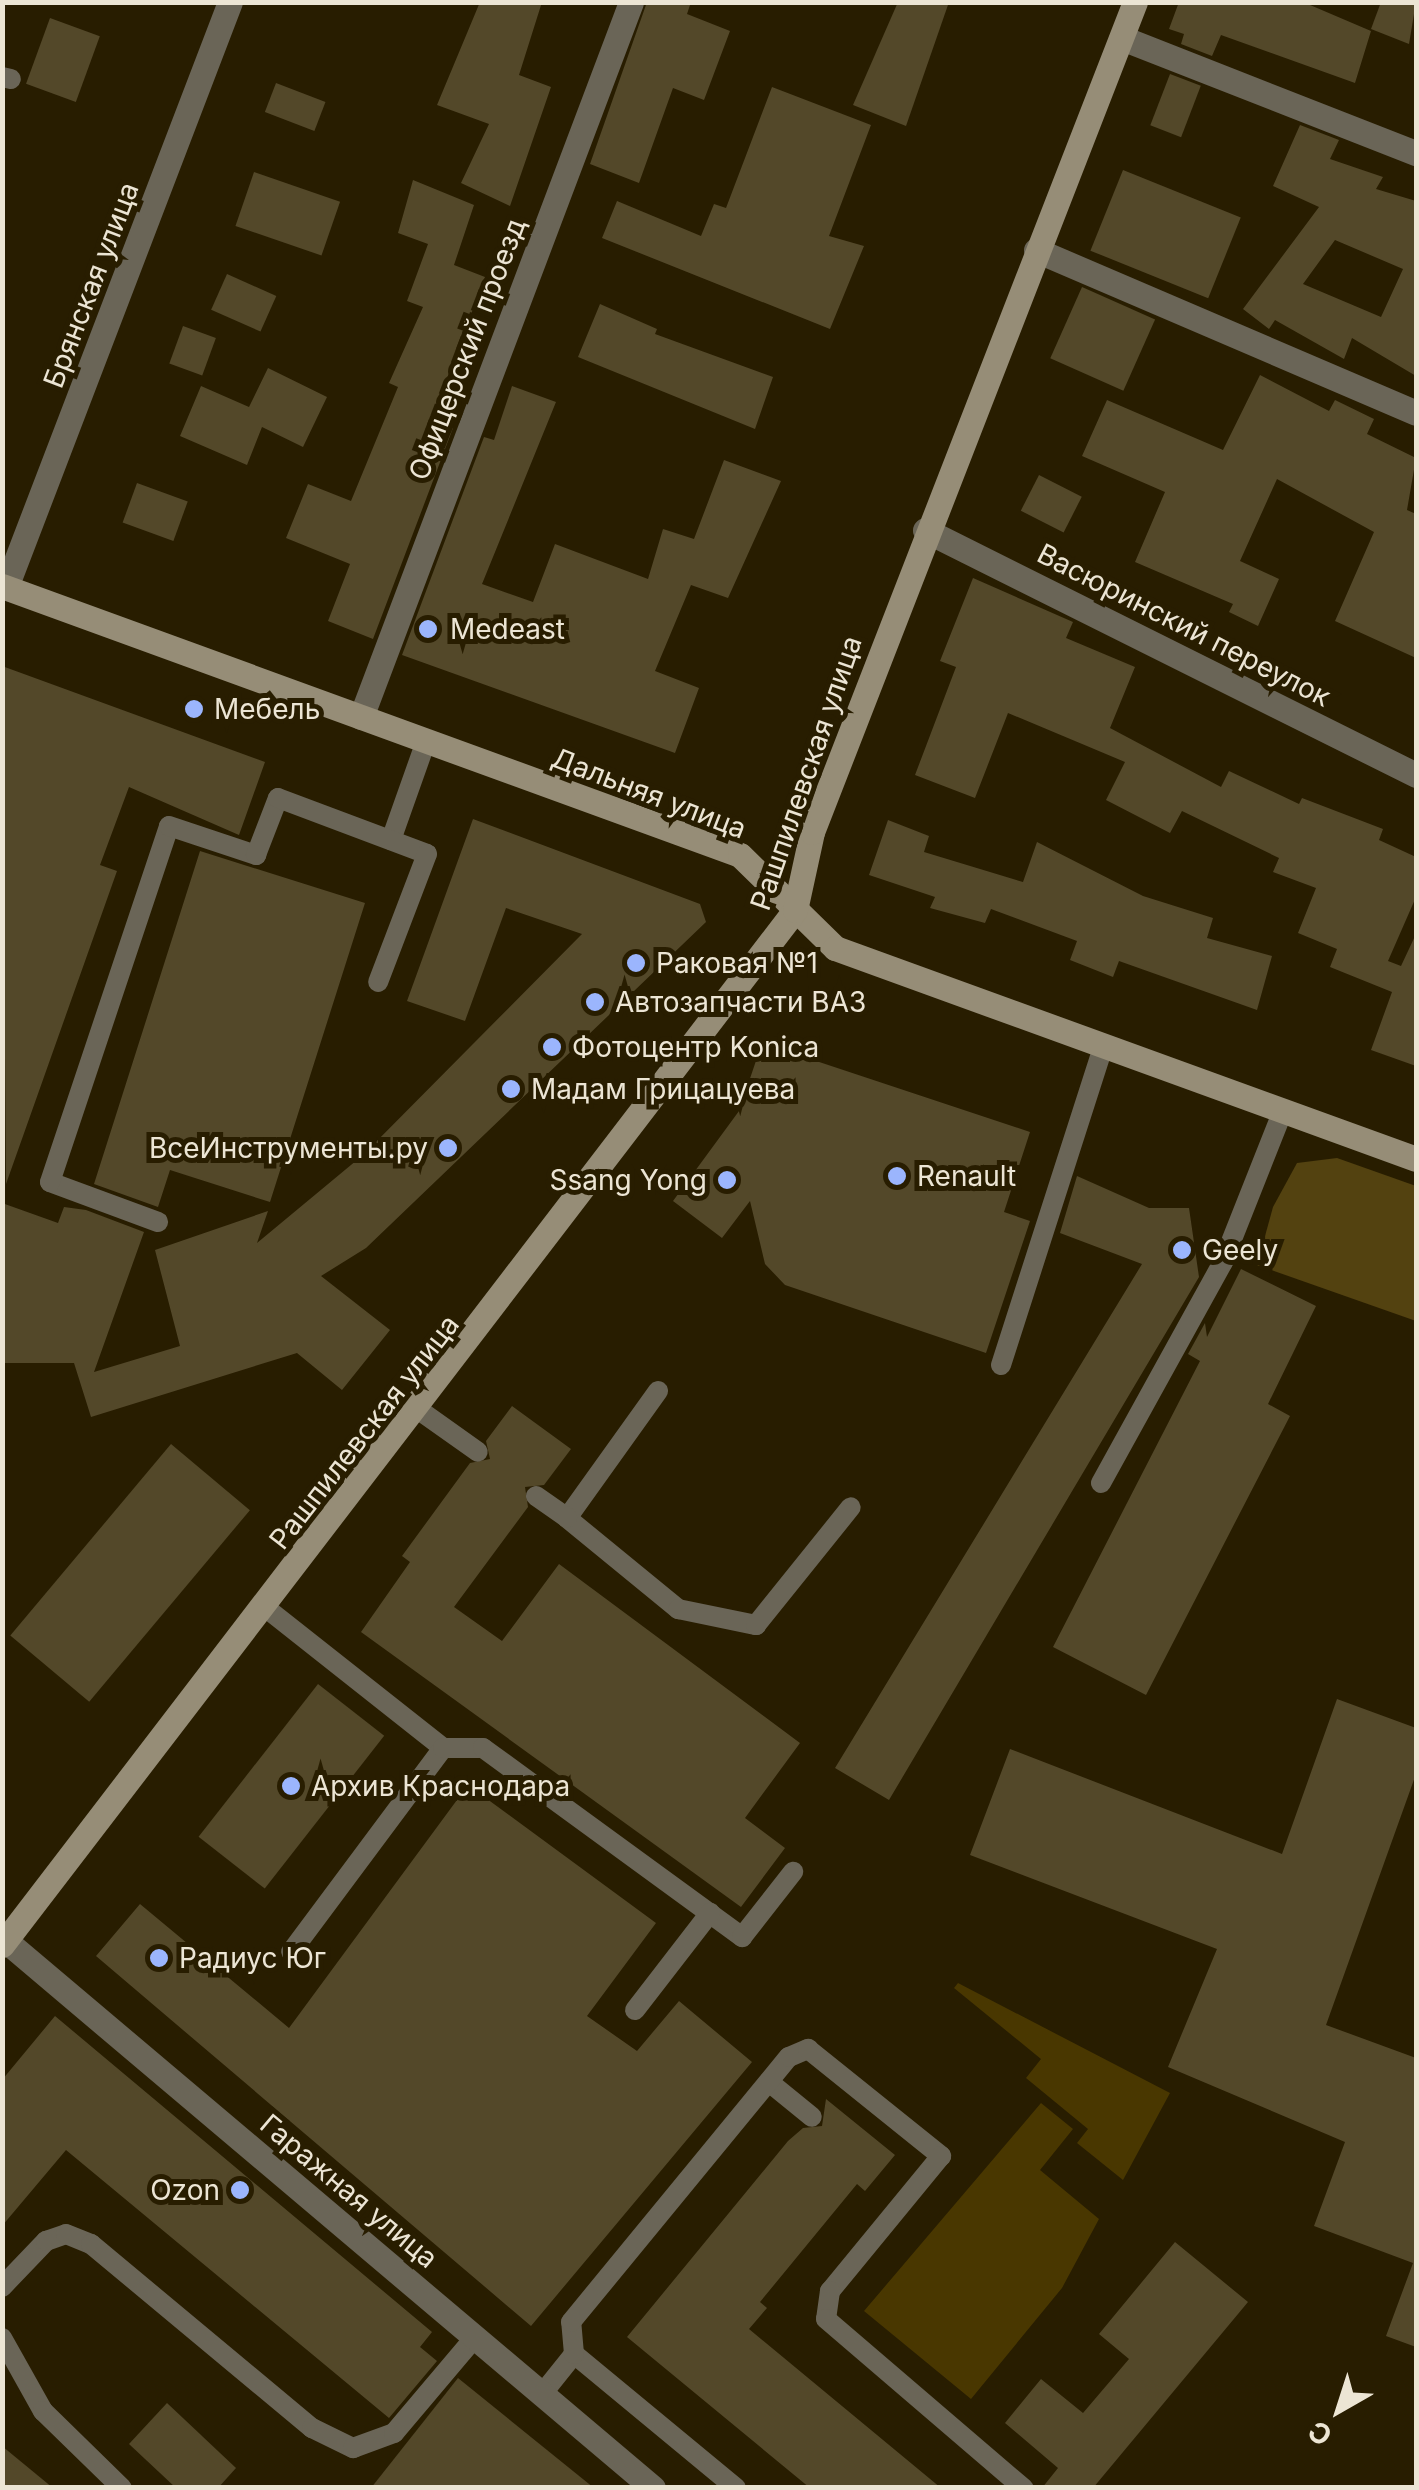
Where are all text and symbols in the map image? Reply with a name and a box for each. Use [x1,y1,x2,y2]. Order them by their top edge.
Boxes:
street label: Брянская улица [36,178,146,392]
street label: Офицерский проезд [402,213,532,485]
street label: Васюринский переулок [1032,536,1336,714]
place label: Medeast [450,612,565,646]
marker: Medeast [415,616,441,642]
street label: Рашпилевская улица [743,631,869,915]
place label: Мебель [214,692,320,726]
marker: Мебель [183,698,205,720]
street label: Дальняя улица [547,741,751,845]
place label: Раковая №1 [656,946,818,980]
marker: Раковая №1 [625,952,647,974]
place label: Автозапчасти ВАЗ [615,985,866,1019]
marker: Автозапчасти ВАЗ [584,991,606,1013]
place label: Фотоцентр Konica [572,1030,819,1064]
marker: Фотоцентр Konica [541,1036,563,1058]
place label: Мадам Грицацуева [531,1072,795,1106]
marker: Мадам Грицацуева [500,1078,522,1100]
place label: ВсеИнструменты.ру [149,1131,428,1165]
marker: ВсеИнструменты.ру [437,1137,459,1159]
place label: Renault [917,1159,1016,1193]
place label: Ssang Yong [550,1163,707,1197]
marker: Renault [886,1165,908,1187]
marker: Ssang Yong [716,1169,738,1191]
place label: Geely [1202,1233,1278,1267]
marker: Geely [1171,1239,1193,1261]
street label: Рашпилевская улица [262,1308,466,1556]
place label: Архив Краснодара [311,1769,570,1803]
marker: Архив Краснодара [280,1775,302,1797]
place label: Радиус Юг [179,1941,326,1975]
marker: Радиус Юг [148,1947,170,1969]
street label: Гаражная улица [254,2107,444,2275]
place label: Ozon [150,2173,220,2207]
marker: Ozon [229,2179,251,2201]
north arrow [1289,2360,1389,2460]
text: С [1301,2414,1339,2453]

